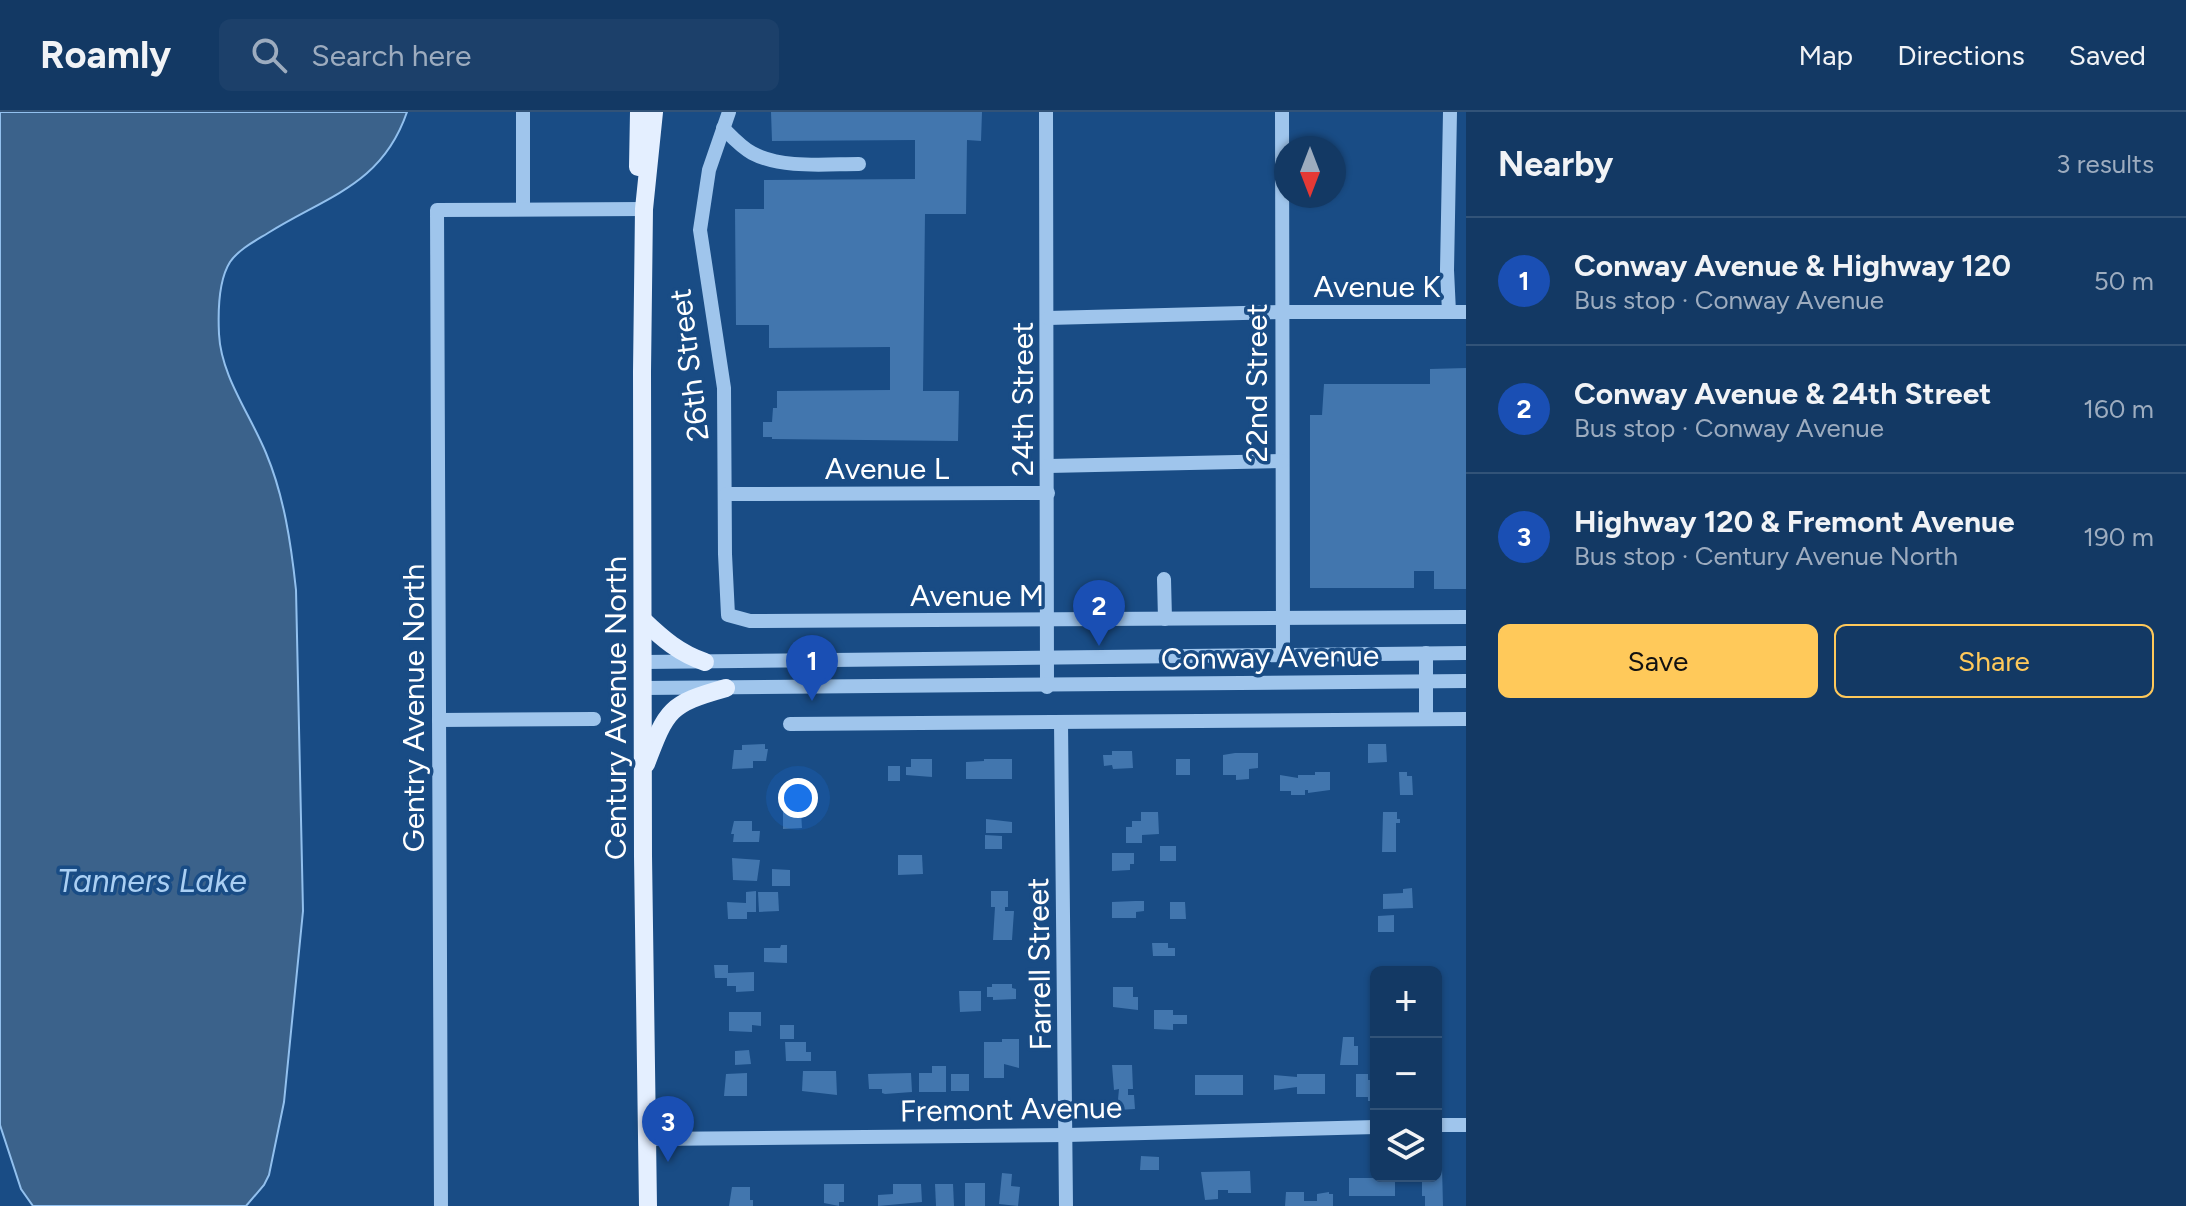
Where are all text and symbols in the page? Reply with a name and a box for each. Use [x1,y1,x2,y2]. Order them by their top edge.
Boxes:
search box [219,19,779,91]
text: Roamly [40,32,171,78]
icon: search [247,33,291,77]
text: Search here [311,37,471,74]
text: Map [1799,38,1853,72]
text: Directions [1897,38,2025,72]
text: Saved [2069,38,2146,72]
north arrow [1274,136,1346,208]
text: Nearby [1498,144,1613,185]
text: 3 results [2056,148,2154,180]
text: Conway Avenue & Highway 120 [1574,247,2011,284]
text: 1 [1519,265,1529,297]
text: 50 m [2094,265,2154,297]
street label: Avenue K [1313,268,1441,305]
text: Bus stop · Conway Avenue [1574,284,1884,316]
street label: 26th Street [661,287,717,443]
street label: 22nd Street [1238,303,1275,463]
street label: 24th Street [1004,322,1041,476]
text: Conway Avenue & 24th Street [1574,375,1991,412]
text: 2 [1516,393,1532,425]
text: 160 m [2083,393,2154,425]
text: Bus stop · Conway Avenue [1574,412,1884,444]
street label: Avenue L [825,450,950,487]
text: Highway 120 & Fremont Avenue [1574,503,2015,540]
text: 3 [1517,521,1531,553]
text: 190 m [2083,521,2154,553]
text: Bus stop · Century Avenue North [1574,540,1958,572]
street label: Century Avenue North [597,556,634,860]
street label: Gentry Avenue North [395,564,432,852]
street label: Avenue M [910,577,1044,614]
pin: 2 [1073,580,1125,646]
button: Save [1498,624,1818,698]
button: Share [1834,624,2154,698]
pin: 1 [786,635,838,701]
street label: Conway Avenue [1160,637,1380,677]
your location [778,778,818,818]
water label: Tanners Lake [57,862,247,900]
street label: Farrell Street [1019,877,1059,1051]
map controls [1370,966,1442,1182]
button: + [1370,966,1442,1038]
button: − [1370,1038,1442,1110]
street label: Fremont Avenue [899,1089,1123,1129]
pin: 3 [642,1096,694,1162]
button: layers [1370,1110,1442,1182]

